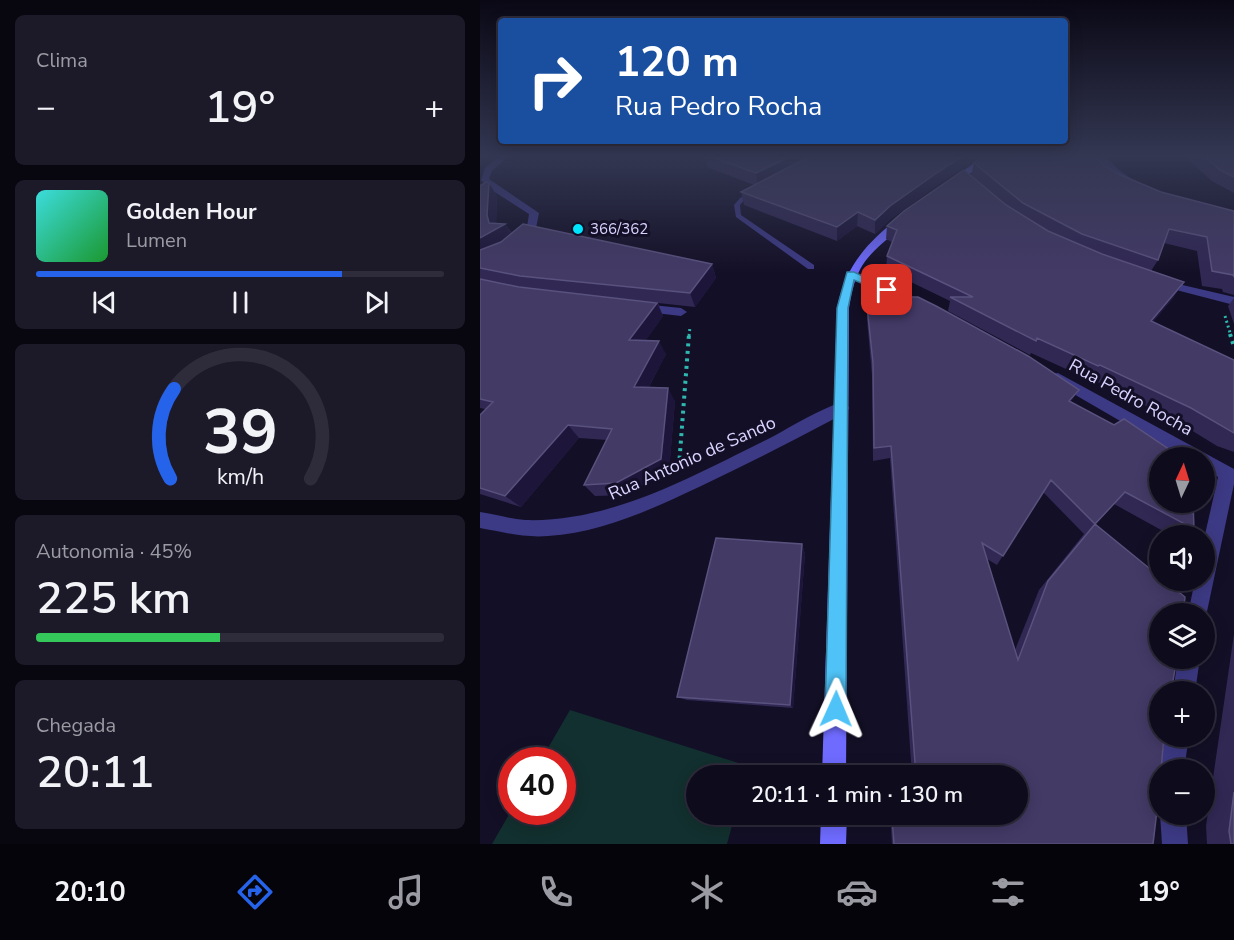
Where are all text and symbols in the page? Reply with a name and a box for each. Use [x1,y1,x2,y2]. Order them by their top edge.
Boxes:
text: 120 m [615,34,739,91]
icon: right [516,42,594,120]
text: Clima [36,47,88,74]
text: 19° [205,77,275,138]
text: − [36,85,56,130]
text: + [424,85,444,130]
text: Rua Pedro Rocha [615,88,822,125]
text: Golden Hour [126,197,257,227]
place label: 366/362 [590,219,648,239]
marker: 366/362 [571,222,585,236]
text: Lumen [126,227,187,254]
pin [861,264,912,315]
icon: arrive [870,273,903,306]
icon: previous [88,286,121,319]
icon: pause [224,286,257,319]
icon: next [360,286,393,319]
street label: Rua Pedro Rocha [1065,353,1197,441]
text: 39 [203,390,277,475]
street label: Rua Antonio de Sando [604,410,780,506]
north arrow [1149,447,1215,513]
map controls [1149,447,1215,825]
text: km/h [216,462,264,492]
button: sound [1149,525,1215,591]
text: Autonomia · 45% [36,538,192,565]
text: 225 km [36,568,191,629]
button: layers [1149,603,1215,669]
position arrow [804,677,868,741]
button: + [1149,681,1215,747]
text: Chegada [36,712,116,739]
text: 20:11 [36,742,155,803]
speed limit sign: 40 [498,747,576,825]
button: − [1149,759,1215,825]
text: 20:11 · 1 min · 130 m [751,780,963,810]
icon: directions [234,871,276,913]
icon: music [385,871,427,913]
icon: phone [535,871,577,913]
icon: climate [686,871,728,913]
icon: car [836,871,878,913]
icon: filters [987,871,1029,913]
text: 20:10 [54,874,126,911]
text: 19° [1137,874,1180,911]

